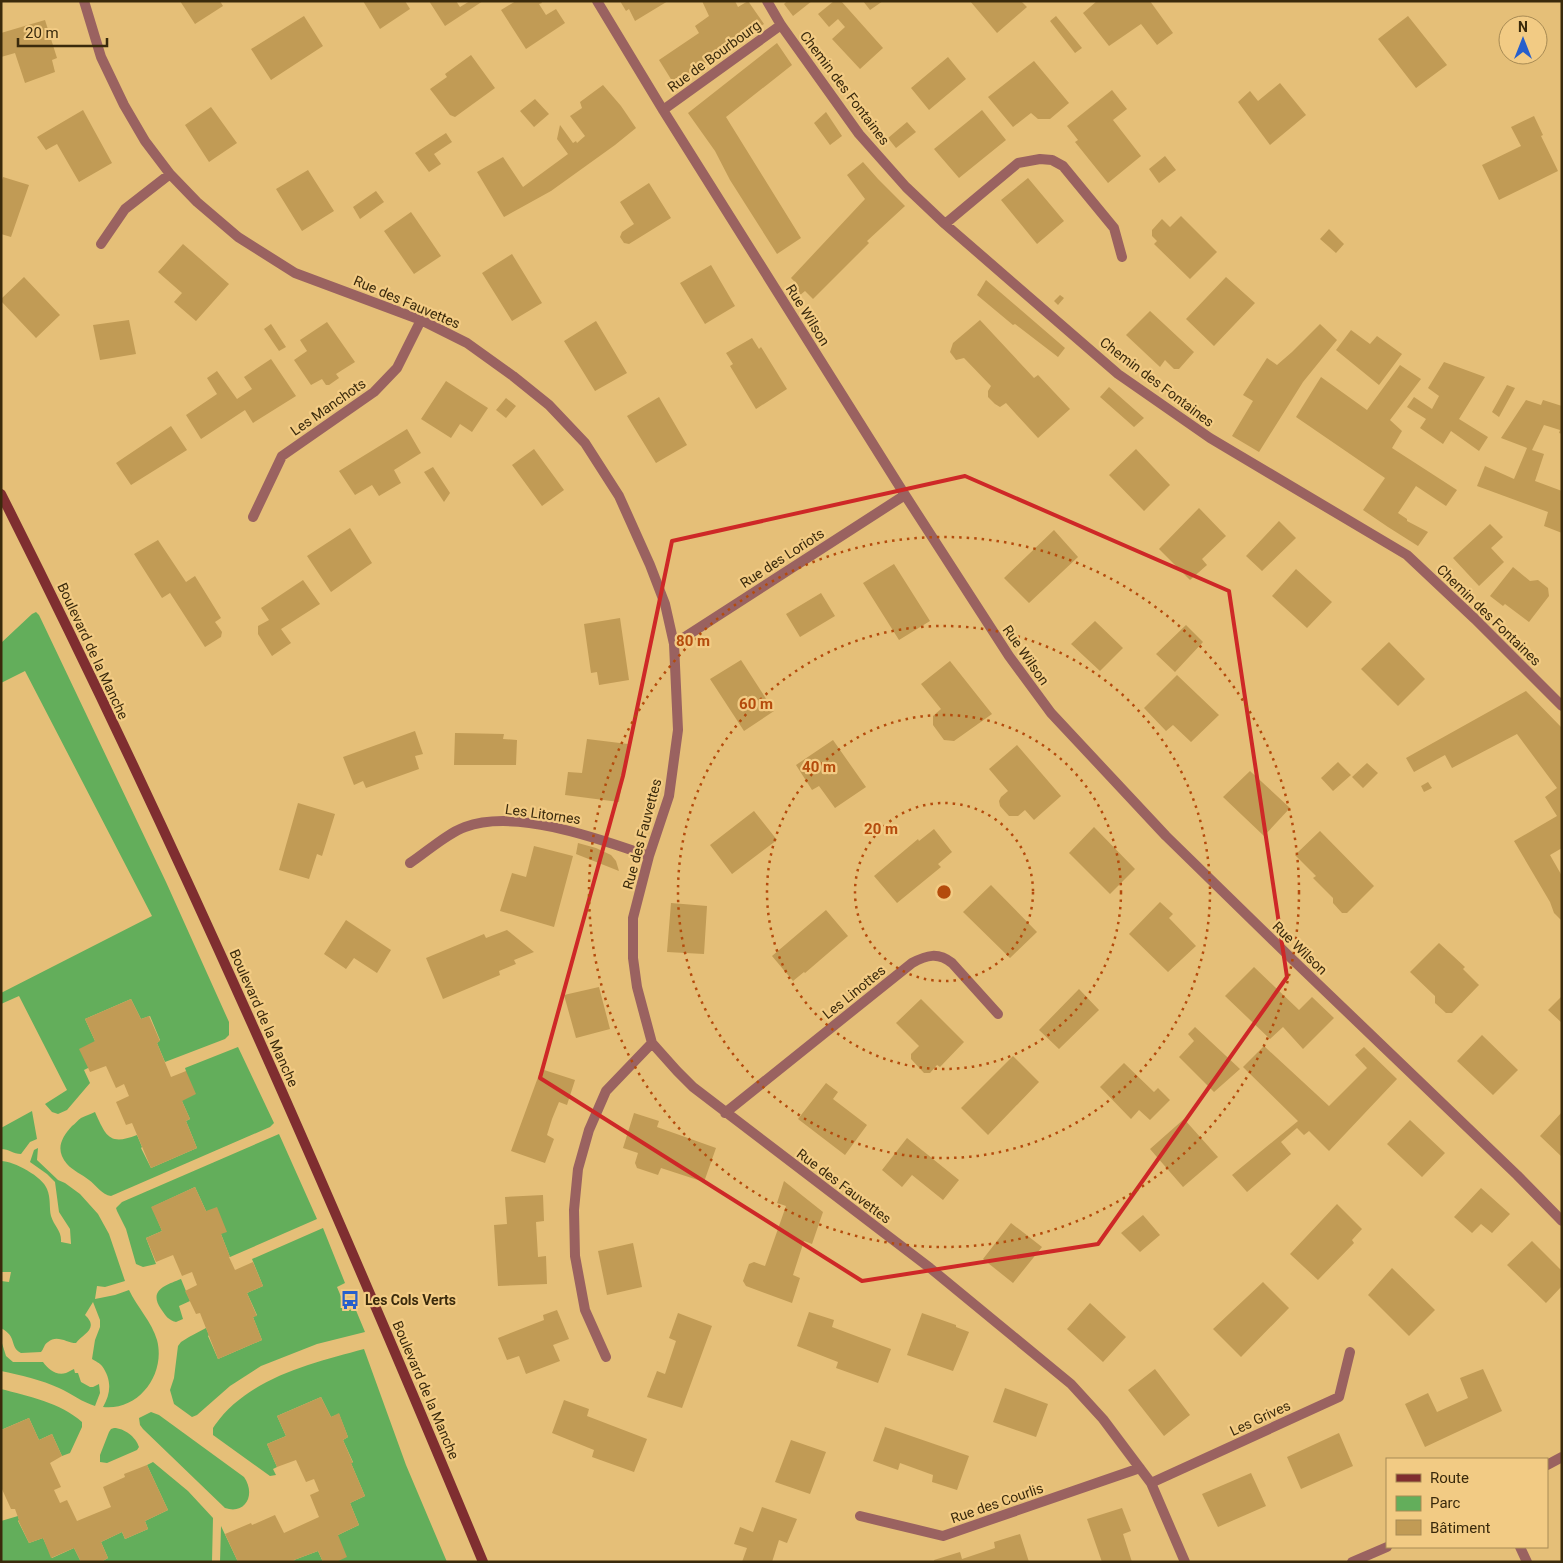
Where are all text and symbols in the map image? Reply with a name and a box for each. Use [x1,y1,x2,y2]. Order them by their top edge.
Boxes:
scale bar [18,15,106,47]
north arrow [1498,15,1548,65]
street label: Rue de Bourbourg [664,17,764,95]
text: N [1518,19,1528,35]
text: 20 m [25,24,59,42]
street label: Chemin des Fontaines [797,28,893,148]
street label: Rue des Fauvettes [351,272,463,332]
street label: Rue Wilson [783,281,833,349]
street label: Chemin des Fontaines [1097,334,1217,430]
street label: Les Manchots [287,375,369,439]
street label: Rue des Loriots [737,525,827,591]
street label: Chemin des Fontaines [1434,561,1544,669]
street label: Boulevard de la Manche [54,580,132,722]
street label: Rue Wilson [1000,622,1052,688]
text: 80 m [676,632,710,650]
text: 60 m [739,695,773,713]
text: 40 m [802,758,836,776]
street label: Rue des Fauvettes [620,777,664,891]
street label: Les Litornes [504,801,582,827]
text: 20 m [864,820,898,838]
centre of rings [935,883,953,901]
street label: Rue Wilson [1269,918,1331,978]
street label: Boulevard de la Manche [226,947,302,1089]
street label: Les Linottes [819,962,889,1022]
street label: Rue des Fauvettes [794,1145,894,1227]
bus stop icon: Les Cols Verts [339,1289,361,1311]
place label: Les Cols Verts [365,1292,456,1308]
street label: Boulevard de la Manche [390,1318,462,1462]
street label: Les Grives [1227,1397,1293,1439]
legend [1386,1458,1548,1548]
text: Route [1430,1469,1469,1487]
street label: Rue des Courlis [949,1480,1045,1526]
text: Parc [1430,1494,1460,1512]
text: Bâtiment [1430,1519,1490,1537]

